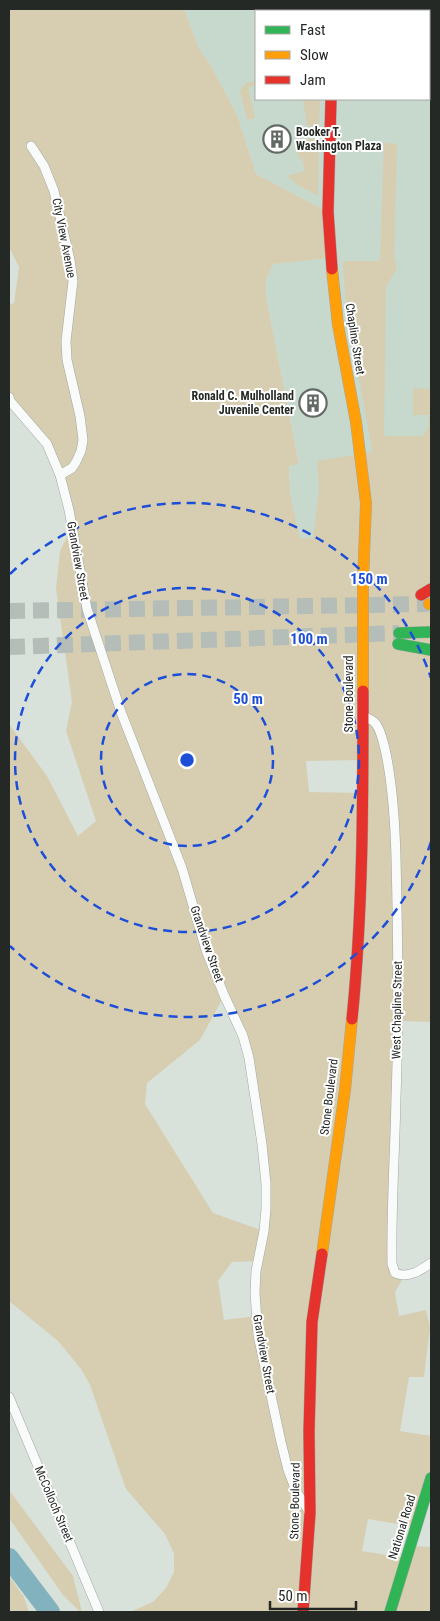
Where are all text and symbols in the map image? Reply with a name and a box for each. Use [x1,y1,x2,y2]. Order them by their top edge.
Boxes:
legend [255,10,430,100]
text: Fast [300,21,325,39]
text: Slow [300,46,329,64]
text: Jam [300,71,326,89]
building icon: Booker T. Washington Plaza [262,124,292,154]
place label: Booker T. Washington Plaza [296,125,382,153]
street label: City View Avenue [49,197,79,279]
street label: Chapline Street [342,302,368,376]
building icon: Ronald C. Mulholland Juvenile Center [298,388,328,418]
place label: Ronald C. Mulholland Juvenile Center [192,389,294,417]
street label: Grandview Street [64,520,92,602]
text: 150 m [350,570,388,588]
text: 100 m [290,630,328,648]
street label: Stone Boulevard [342,656,356,732]
text: 50 m [233,690,263,708]
centre of rings [178,751,196,769]
street label: Grandview Street [187,904,227,985]
street label: West Chapline Street [389,960,405,1059]
street label: Stone Boulevard [317,1058,341,1136]
street label: Grandview Street [250,1313,278,1395]
street label: Stone Boulevard [287,1462,303,1540]
street label: McColloch Street [32,1464,76,1545]
street label: National Road [386,1493,418,1561]
scale bar [270,1578,356,1610]
text: 50 m [278,1587,308,1605]

